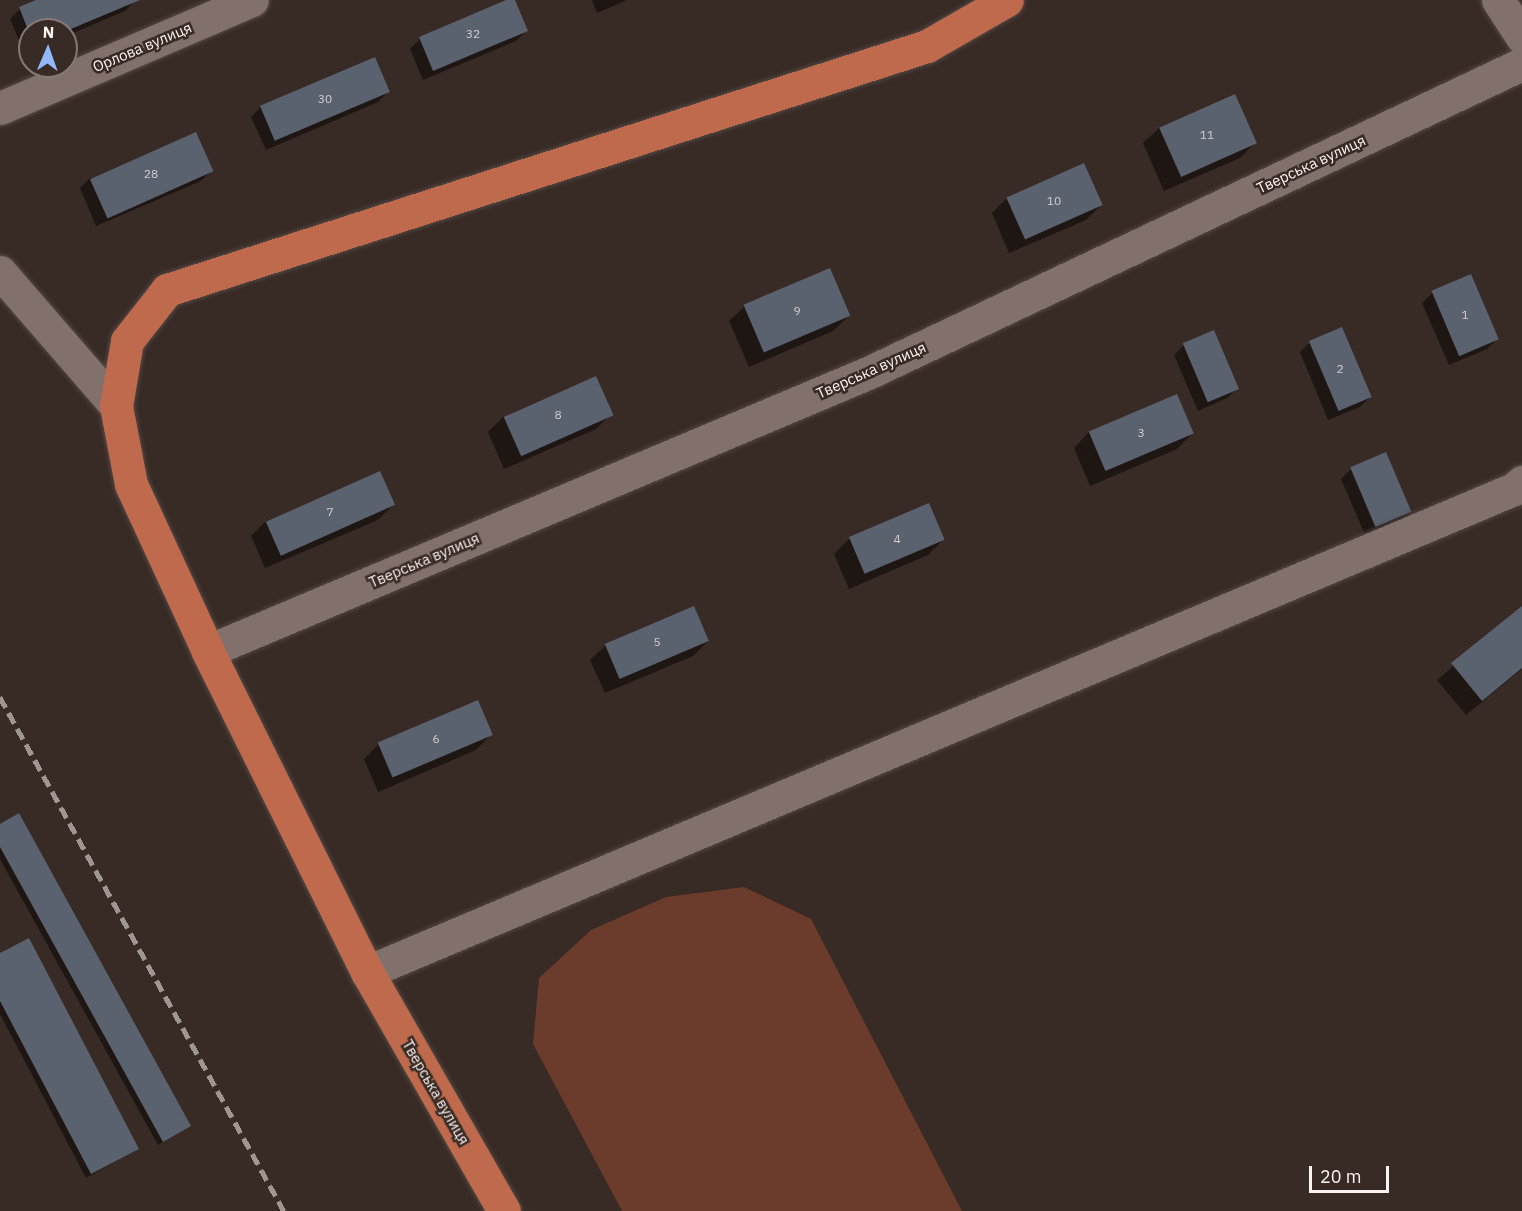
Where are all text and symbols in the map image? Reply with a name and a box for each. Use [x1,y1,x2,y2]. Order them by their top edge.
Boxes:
north arrow [18,18,78,78]
street label: Орлова вулиця [90,18,194,76]
text: N [42,22,55,42]
house number: 32 [466,27,480,41]
house number: 30 [318,92,332,106]
house number: 11 [1200,128,1214,142]
street label: Тверська вулиця [1254,131,1368,197]
house number: 28 [144,167,158,181]
house number: 10 [1047,194,1061,208]
house number: 9 [793,304,801,318]
house number: 1 [1461,308,1469,322]
street label: Тверська вулиця [813,338,929,402]
house number: 2 [1336,362,1344,376]
house number: 8 [554,408,562,422]
house number: 3 [1137,426,1145,440]
house number: 7 [326,505,334,519]
street label: Тверська вулиця [366,529,482,591]
house number: 4 [893,532,901,546]
house number: 5 [653,635,661,649]
house number: 6 [432,732,440,746]
street label: Тверська вулиця [399,1036,473,1148]
scale bar [1312,1154,1392,1192]
text: 20 m [1320,1165,1362,1188]

